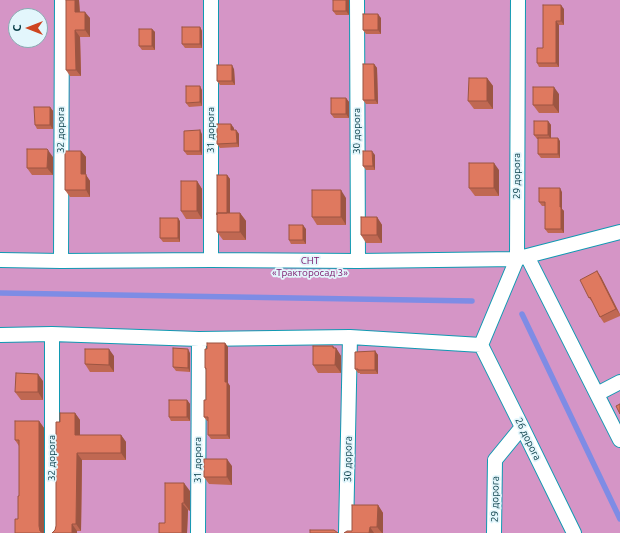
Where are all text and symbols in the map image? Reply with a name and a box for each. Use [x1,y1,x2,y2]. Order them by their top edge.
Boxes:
north arrow [8,8,48,48]
text: С [11,24,23,32]
street label: 32 дорога [55,107,67,153]
street label: 31 дорога [205,107,217,153]
street label: 30 дорога [351,108,363,154]
street label: 29 дорога [511,153,523,199]
park label: СНТ «Тракторосад 3» [272,255,348,278]
street label: 26 дорога [512,416,544,462]
street label: 32 дорога [46,435,58,481]
street label: 30 дорога [342,436,354,482]
street label: 31 дорога [192,437,204,483]
street label: 29 дорога [489,476,501,522]

